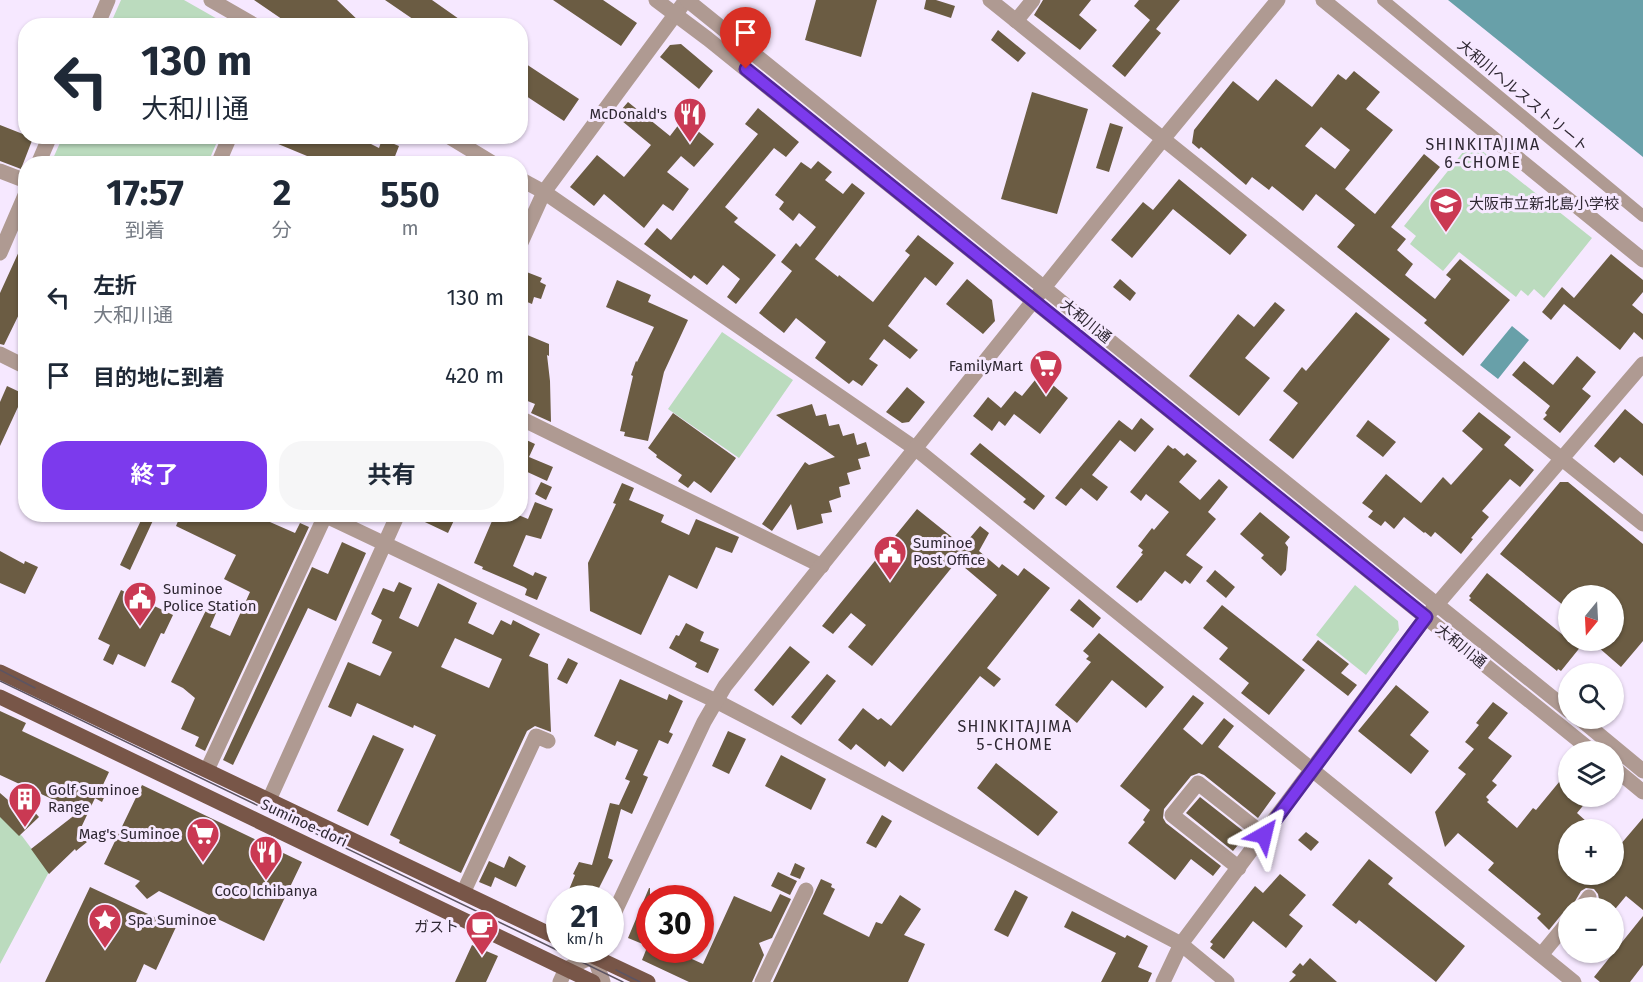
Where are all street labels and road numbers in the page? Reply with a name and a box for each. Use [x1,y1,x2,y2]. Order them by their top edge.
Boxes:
street label: 大和川ヘルスストリート [1454,36,1592,156]
street label: 大和川通 [1057,295,1115,347]
street label: 大和川通 [1432,620,1490,672]
street label: Suminoe-dori [258,795,350,851]

